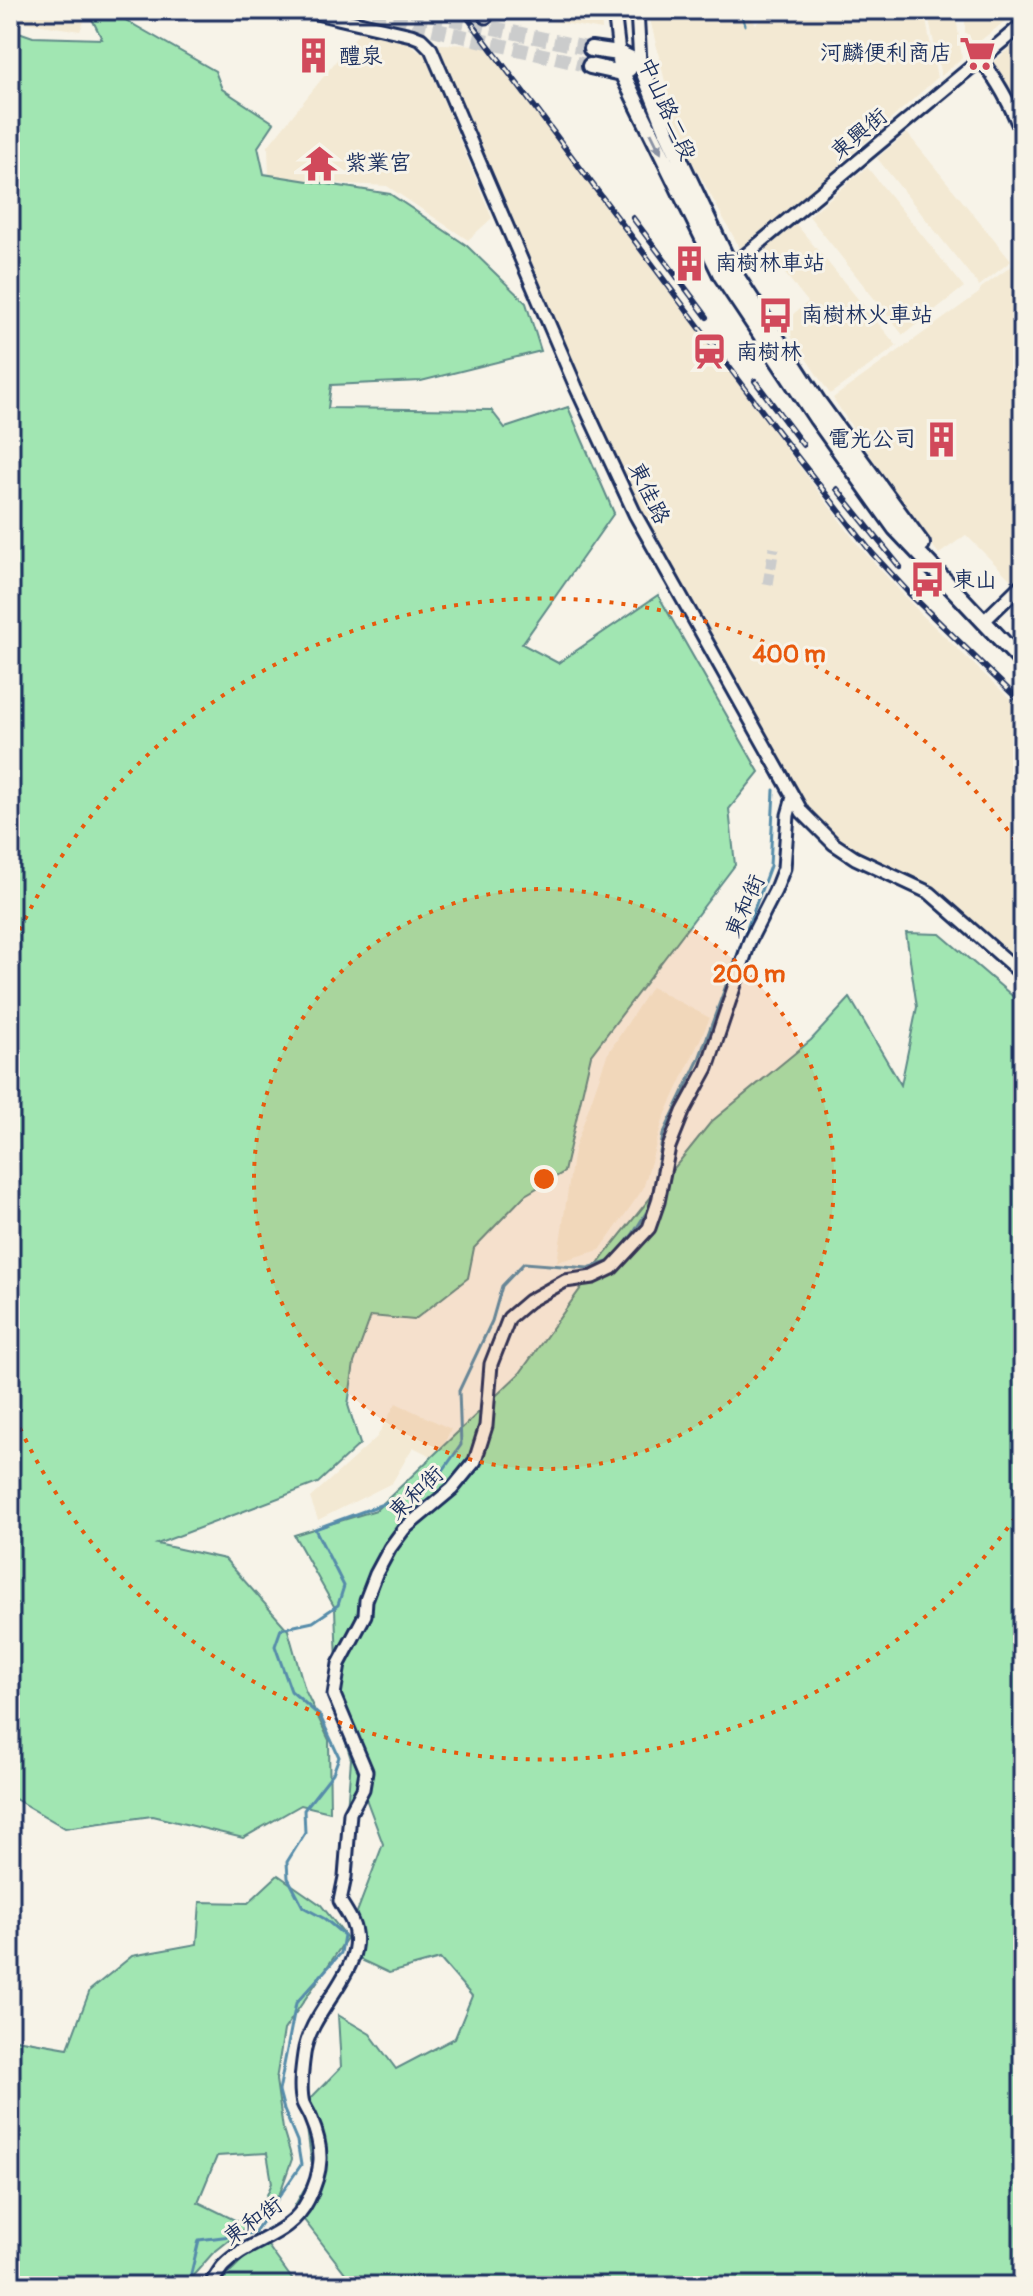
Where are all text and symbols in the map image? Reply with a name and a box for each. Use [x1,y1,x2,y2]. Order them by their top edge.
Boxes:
supermarket icon: 河麟便利商店 [959,34,997,72]
building icon: 醴泉 [294,37,332,75]
place label: 河麟便利商店 [820,39,952,67]
place label: 醴泉 [339,42,383,70]
street label: 中山路二段 [632,53,702,165]
street label: 東興街 [825,102,893,166]
one-way arrow [649,131,663,154]
temple icon: 紫業宮 [300,144,338,182]
place label: 紫業宮 [345,149,411,177]
building icon: 南樹林車站 [670,244,708,282]
place label: 南樹林車站 [715,249,825,277]
bus stop icon: 南樹林火車站 [756,296,794,334]
place label: 南樹林火車站 [801,301,933,329]
station icon: 南樹林 [691,333,729,371]
place label: 南樹林 [736,338,802,366]
building icon: 電光公司 [923,420,961,458]
place label: 電光公司 [828,425,916,453]
street label: 東佳路 [622,457,676,529]
bus stop icon: 東山 [908,561,946,599]
place label: 東山 [953,566,997,594]
text: 400 m [752,640,826,669]
street label: 東和街 [719,870,771,942]
text: 200 m [713,960,785,989]
centre of rings [530,1165,558,1193]
street label: 東和街 [382,1460,450,1526]
street label: 東和街 [218,2191,288,2251]

